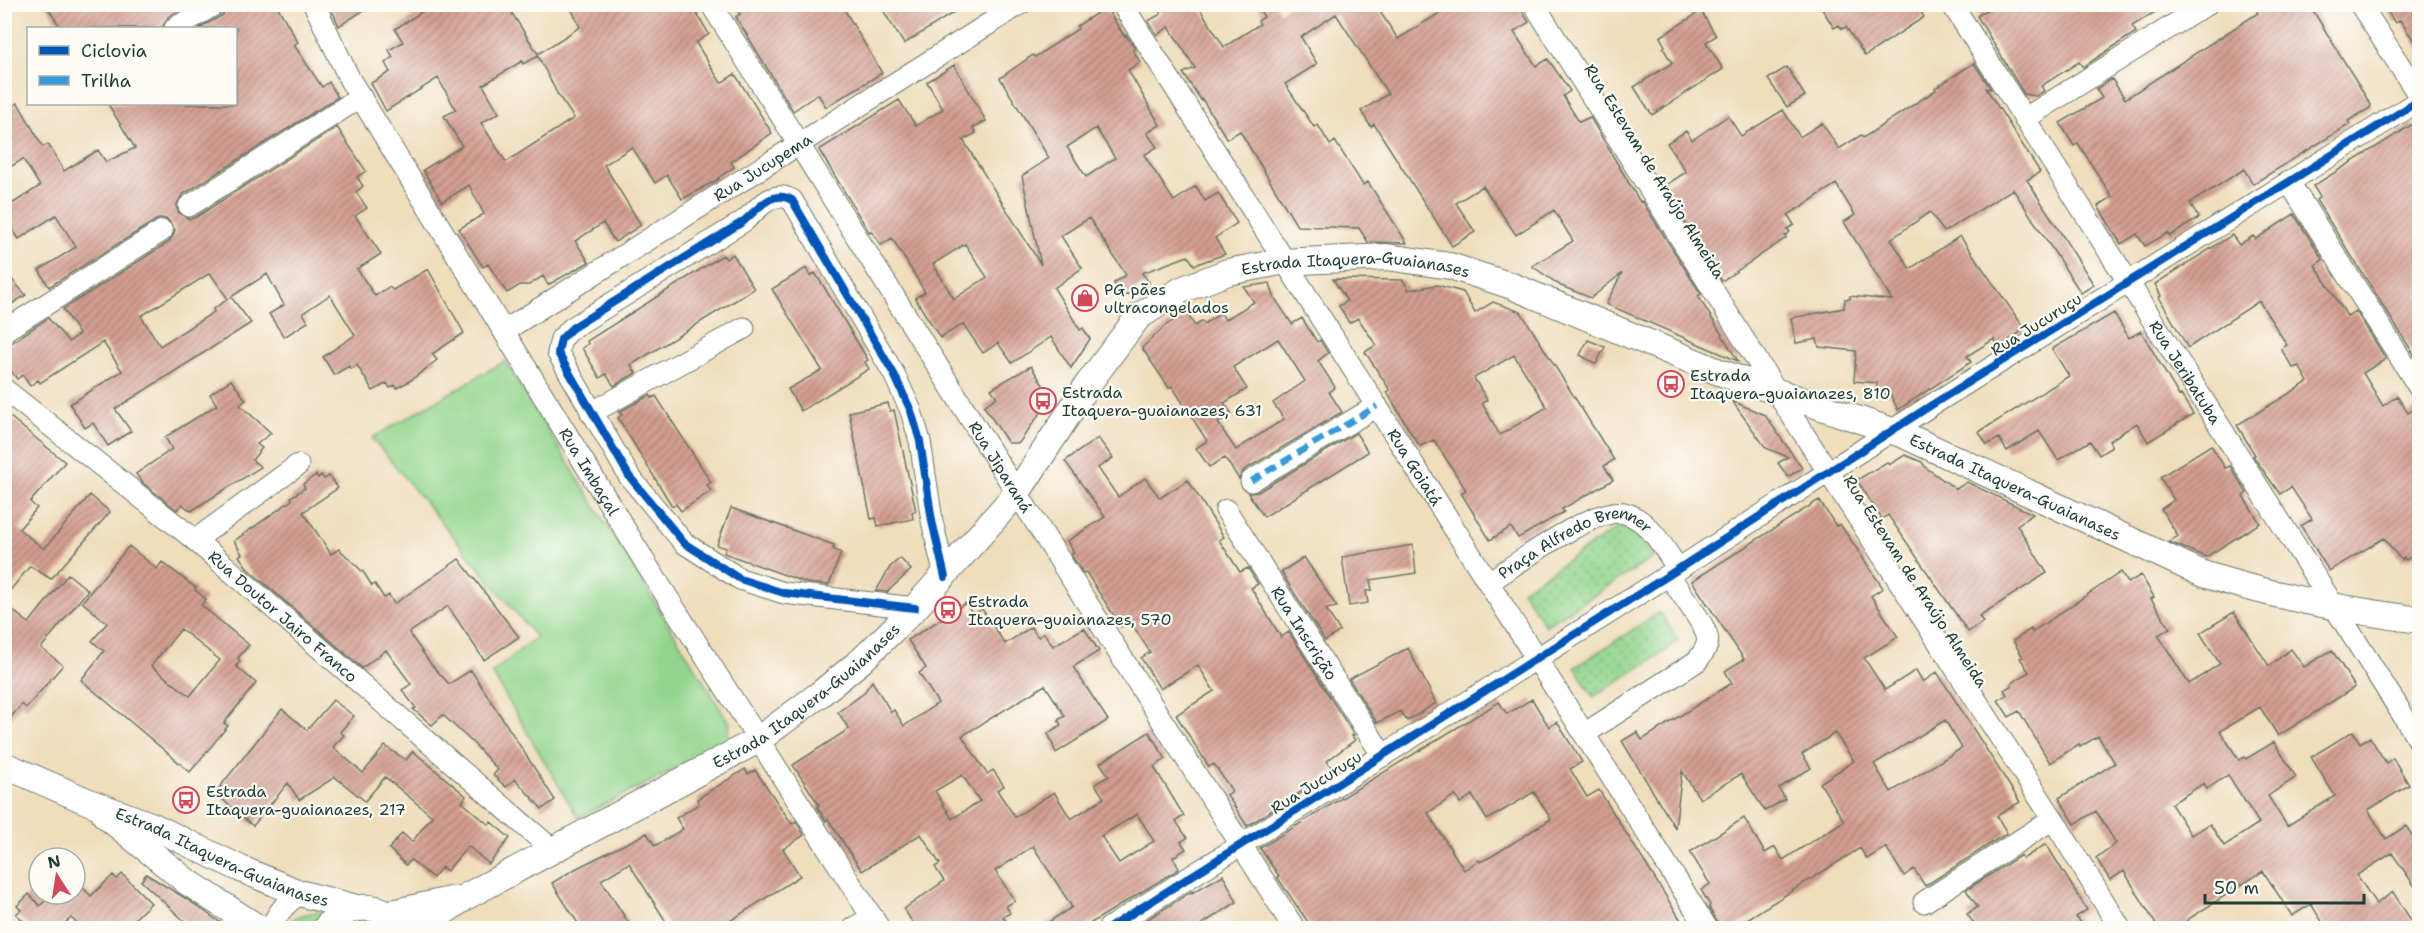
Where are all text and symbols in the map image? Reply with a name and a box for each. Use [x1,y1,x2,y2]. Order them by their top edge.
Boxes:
legend [27,27,237,105]
text: Ciclovia [81,39,147,63]
street label: Rua Estevam de Araújo Almeida [1580,60,1730,283]
text: Trilha [81,69,131,93]
street label: Rua Jucupema [710,129,816,207]
street label: Estrada Itaquera-Guaianases [1239,246,1473,283]
place label: PG pães ultracongelados [1104,279,1229,318]
shop icon: PG pães ultracongelados [1070,283,1100,313]
street label: Rua Jucuruçu [1987,288,2086,361]
street label: Rua Jeribatuba [2144,317,2226,428]
place label: Estrada Itaquera-guaianazes, 810 [1690,365,1891,404]
bus stop icon: Estrada Itaquera-guaianazes, 810 [1656,369,1686,399]
place label: Estrada Itaquera-guaianazes, 631 [1062,382,1262,421]
bus stop icon: Estrada Itaquera-guaianazes, 631 [1028,386,1058,416]
street label: Rua Jiparaná [964,417,1037,517]
street label: Rua Imbaçal [554,424,624,520]
street label: Rua Goiatá [1382,425,1447,510]
street label: Estrada Itaquera-Guaianases [1906,429,2124,545]
street label: Rua Estevam de Araújo Almeida [1839,471,1992,692]
street label: Praça Alfredo Brenner [1494,502,1657,584]
street label: Rua Doutor Jairo Franco [204,546,362,687]
street label: Rua Inscrição [1266,582,1342,684]
place label: Estrada Itaquera-guaianazes, 570 [968,591,1172,630]
bus stop icon: Estrada Itaquera-guaianazes, 570 [933,595,963,625]
street label: Estrada Itaquera-Guaianases [709,618,905,774]
street label: Rua Jucuruçu [1267,746,1366,819]
place label: Estrada Itaquera-guaianazes, 217 [206,781,406,820]
bus stop icon: Estrada Itaquera-guaianazes, 217 [171,785,201,815]
street label: Estrada Itaquera-Guaianases [112,803,331,911]
north arrow [27,846,87,906]
text: N [46,850,62,873]
scale bar [2205,867,2364,905]
text: 50 m [2214,876,2259,900]

